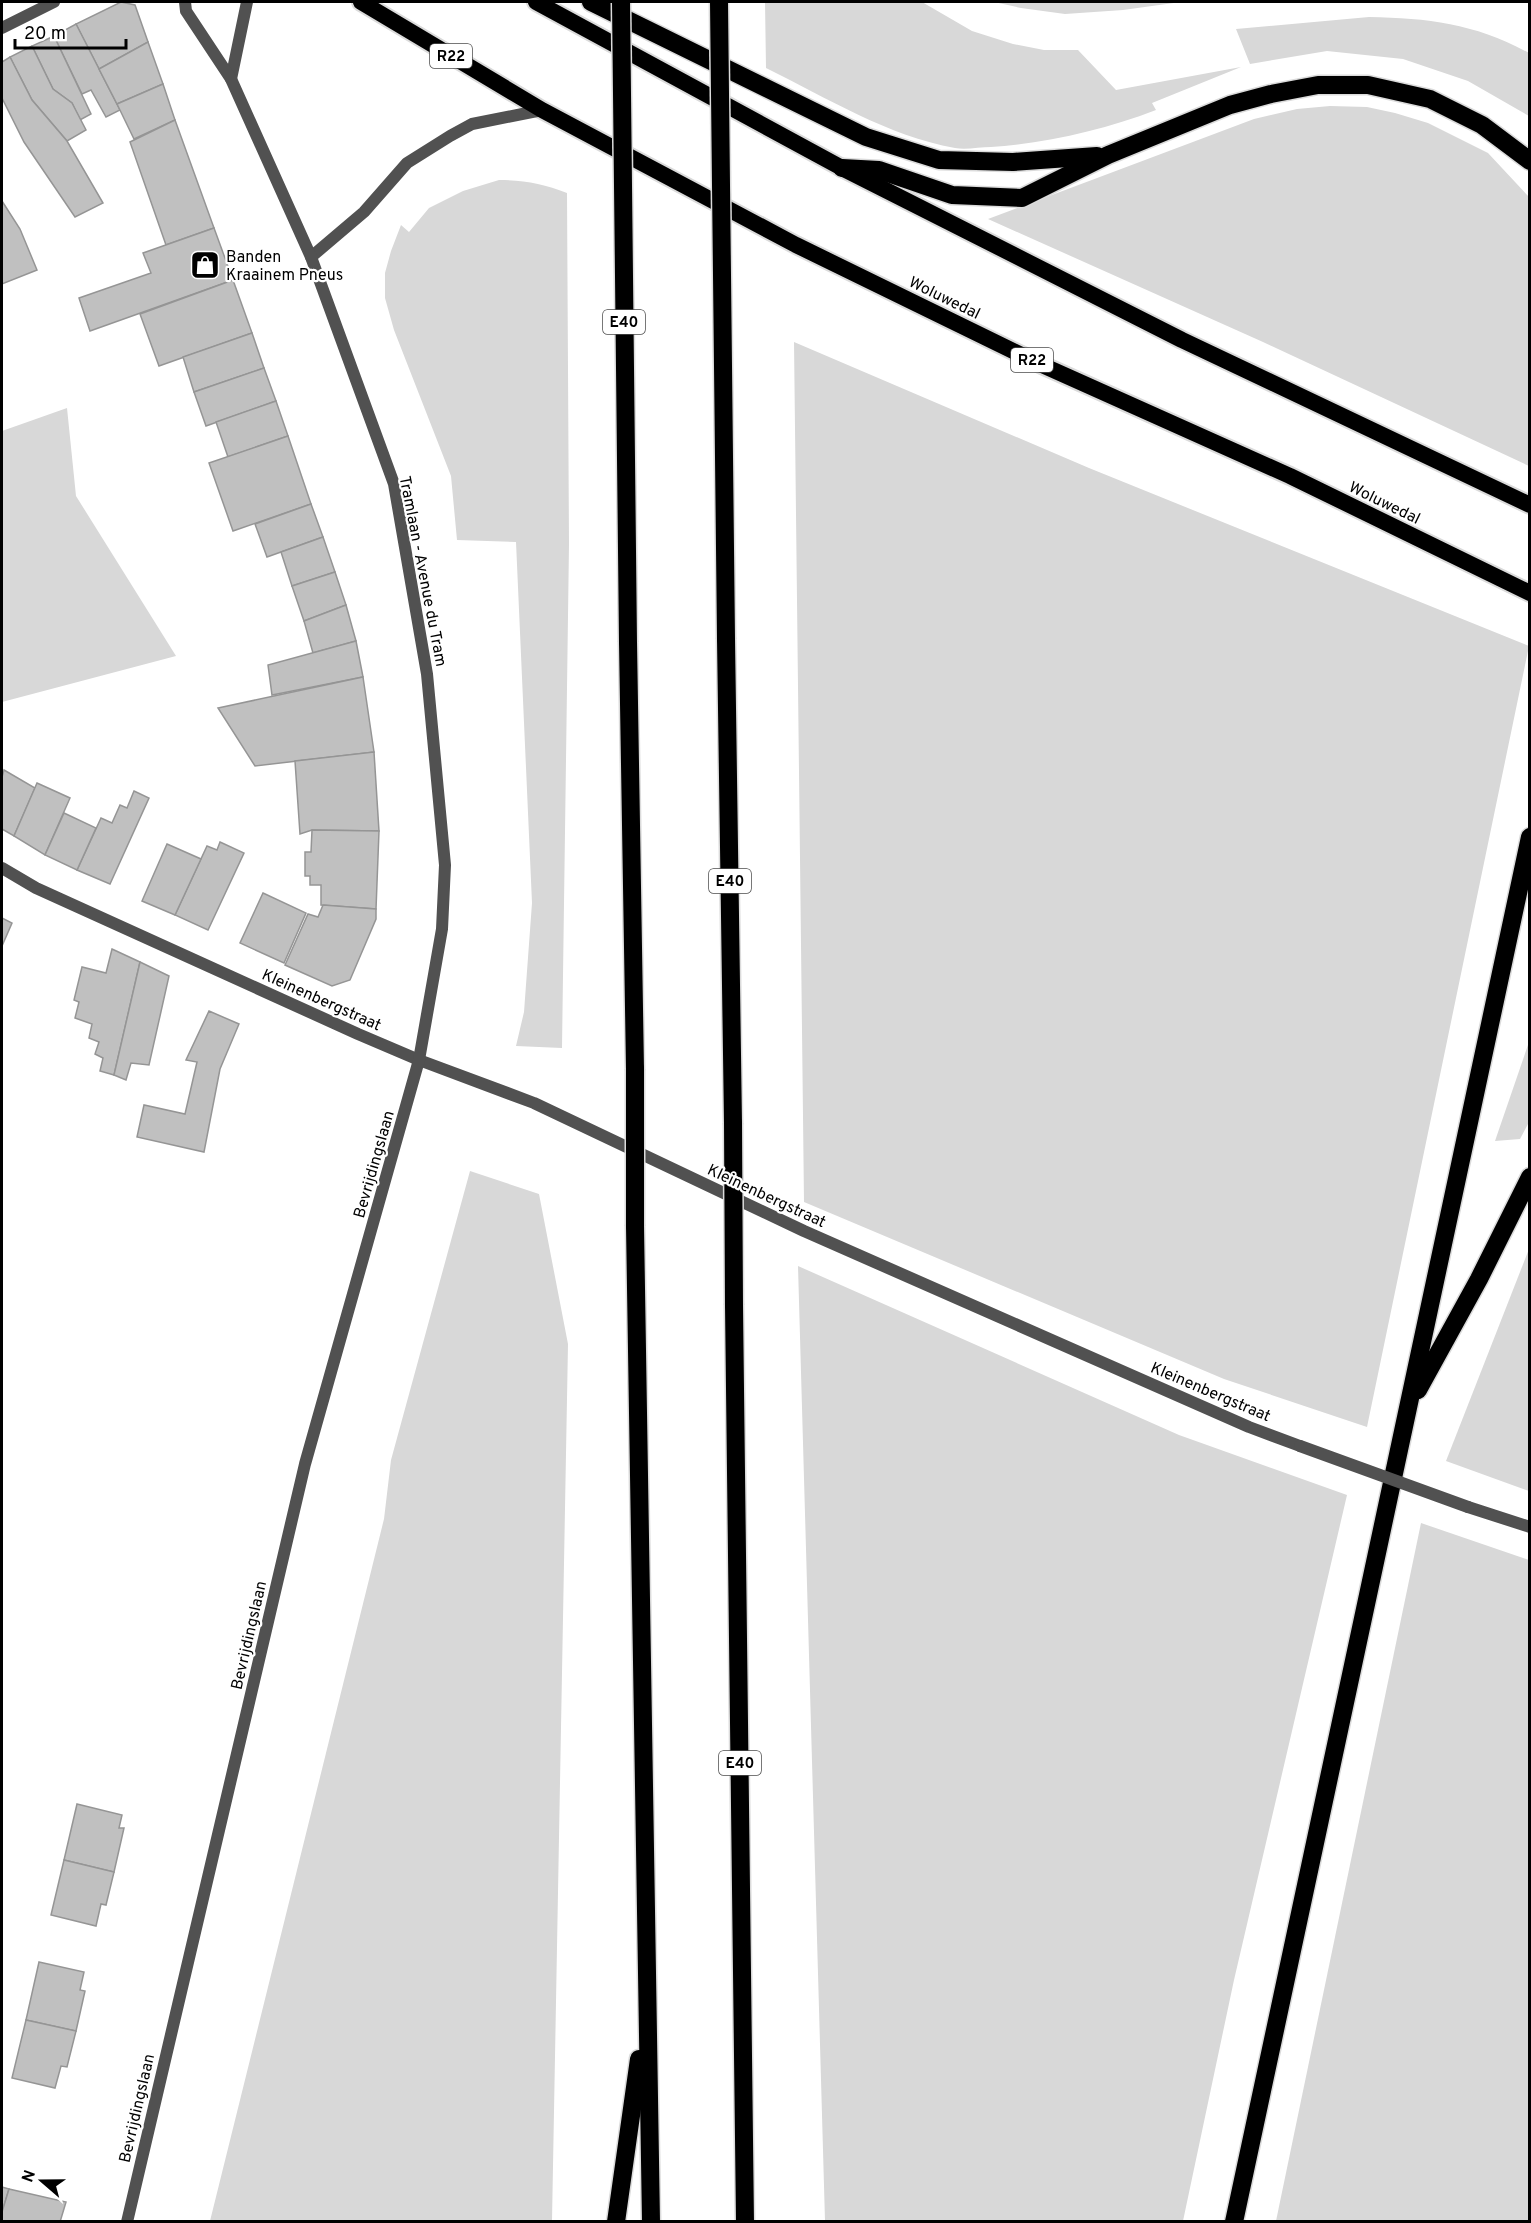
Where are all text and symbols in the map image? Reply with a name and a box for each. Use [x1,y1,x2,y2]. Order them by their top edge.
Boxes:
scale bar [15,12,126,50]
text: 20 m [24,23,66,46]
road number: R22 [430,44,472,68]
place label: Banden Kraainem Pneus [226,248,343,286]
shop icon: Banden Kraainem Pneus [189,249,221,281]
street label: Woluwedal [905,273,983,325]
road number: E40 [603,310,645,334]
road number: R22 [1011,348,1053,372]
street label: Tramlaan - Avenue du Tram [394,474,450,668]
street label: Woluwedal [1345,478,1423,530]
road number: E40 [709,869,751,893]
street label: Kleinenbergstraat [258,966,384,1036]
street label: Bevrijdingslaan [350,1108,400,1221]
street label: Kleinenbergstraat [704,1161,829,1233]
street label: Kleinenbergstraat [1147,1358,1273,1427]
street label: Bevrijdingslaan [228,1579,272,1692]
road number: E40 [719,1751,761,1775]
street label: Bevrijdingslaan [116,2052,160,2165]
north arrow [12,2151,72,2211]
text: N [18,2168,41,2185]

